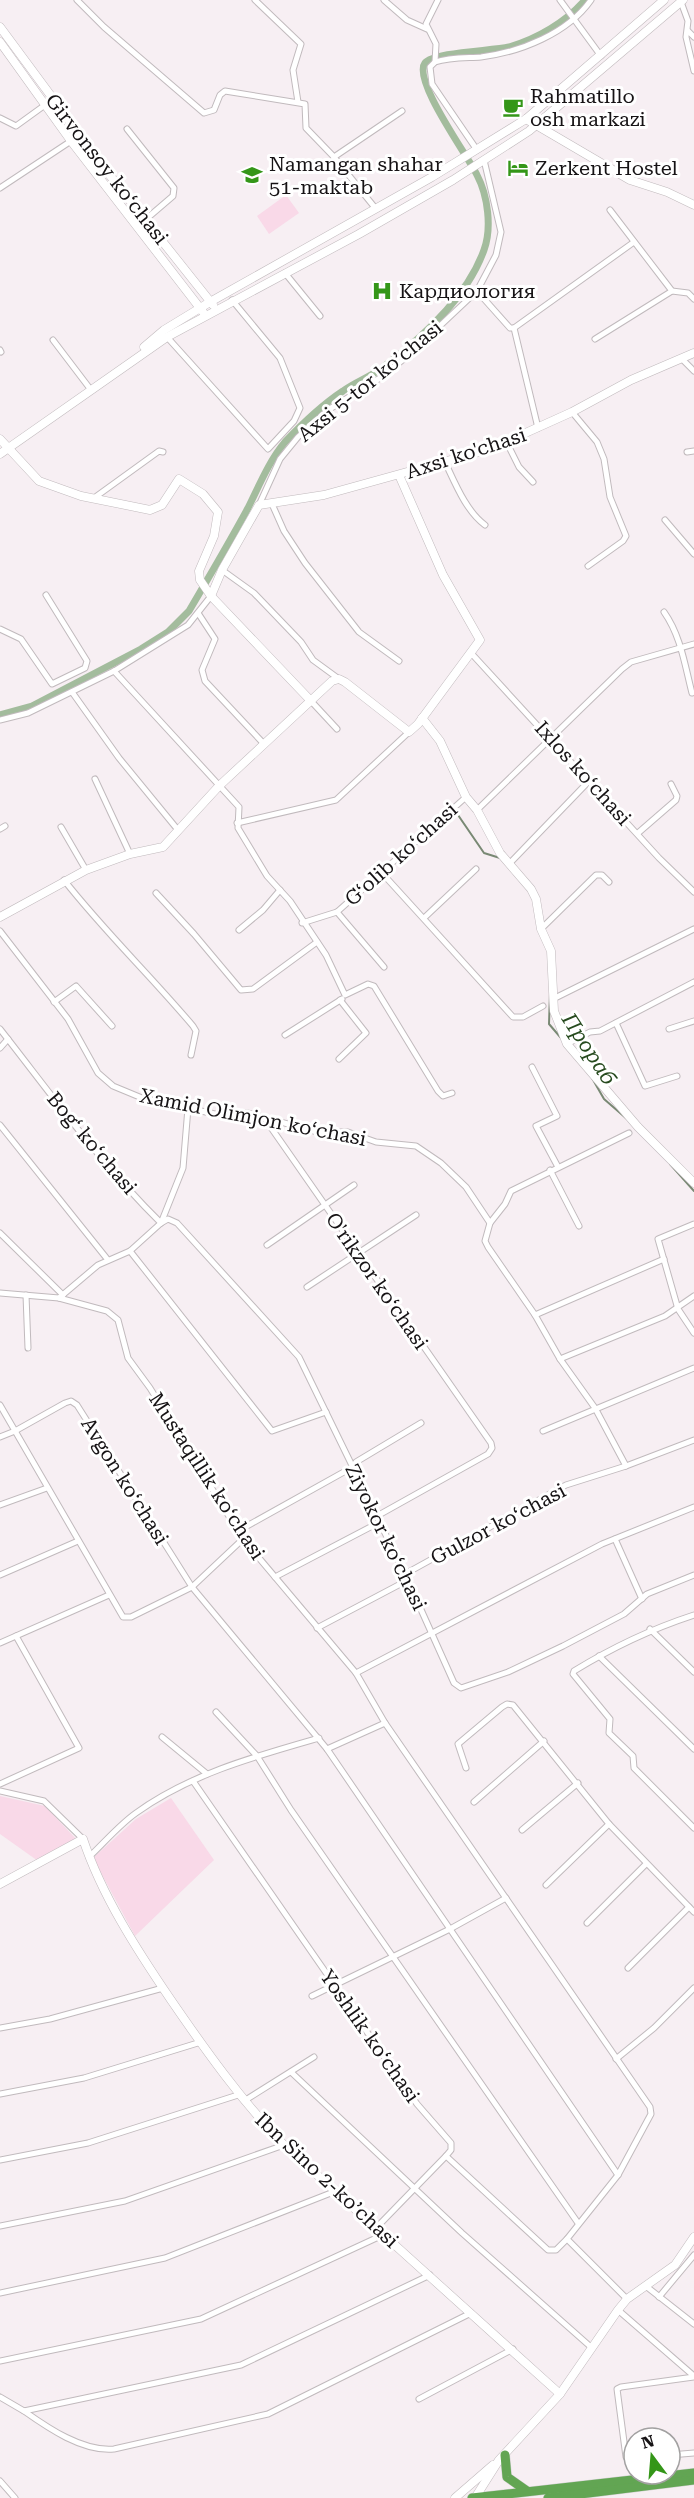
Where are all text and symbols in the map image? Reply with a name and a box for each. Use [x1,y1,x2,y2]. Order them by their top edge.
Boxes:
place label: Rahmatillo osh markazi [530,84,646,131]
street label: Girvonsoy koʻchasi [41,89,173,249]
cafe icon: Rahmatillo osh markazi [501,95,525,119]
place label: Namangan shahar 51-maktab [269,152,443,199]
hotel icon: Zerkent Hostel [506,156,530,180]
place label: Zerkent Hostel [535,156,678,180]
school or university icon: Namangan shahar 51-maktab [240,163,264,187]
hospital icon: Кардиология [370,279,394,303]
place label: Кардиология [399,279,535,303]
street label: Аxsi 5-tor koʼchasi [293,315,447,447]
street label: Axsi ko'chasi [403,422,529,484]
street label: Ixlos koʻchasi [530,716,636,830]
street label: Gʻolib koʻchasi [340,797,462,911]
water label: Прораб [556,1008,621,1090]
street label: Xamid Olimjon koʻchasi [138,1083,368,1151]
street label: Bogʻ koʻchasi [42,1087,142,1199]
street label: O'rikzor koʻchasi [321,1208,433,1354]
street label: Mustaqillik koʻchasi [144,1388,270,1564]
street label: Avgon koʻchasi [76,1413,174,1549]
street label: Ziyokor koʻchasi [340,1460,432,1614]
street label: Gulzor koʻchasi [426,1478,570,1570]
street label: Yoshlik koʻchasi [315,1965,425,2107]
street label: Ibn Sino 2-koʼchasi [250,2107,404,2253]
north arrow [622,2426,682,2486]
text: N [639,2431,657,2453]

